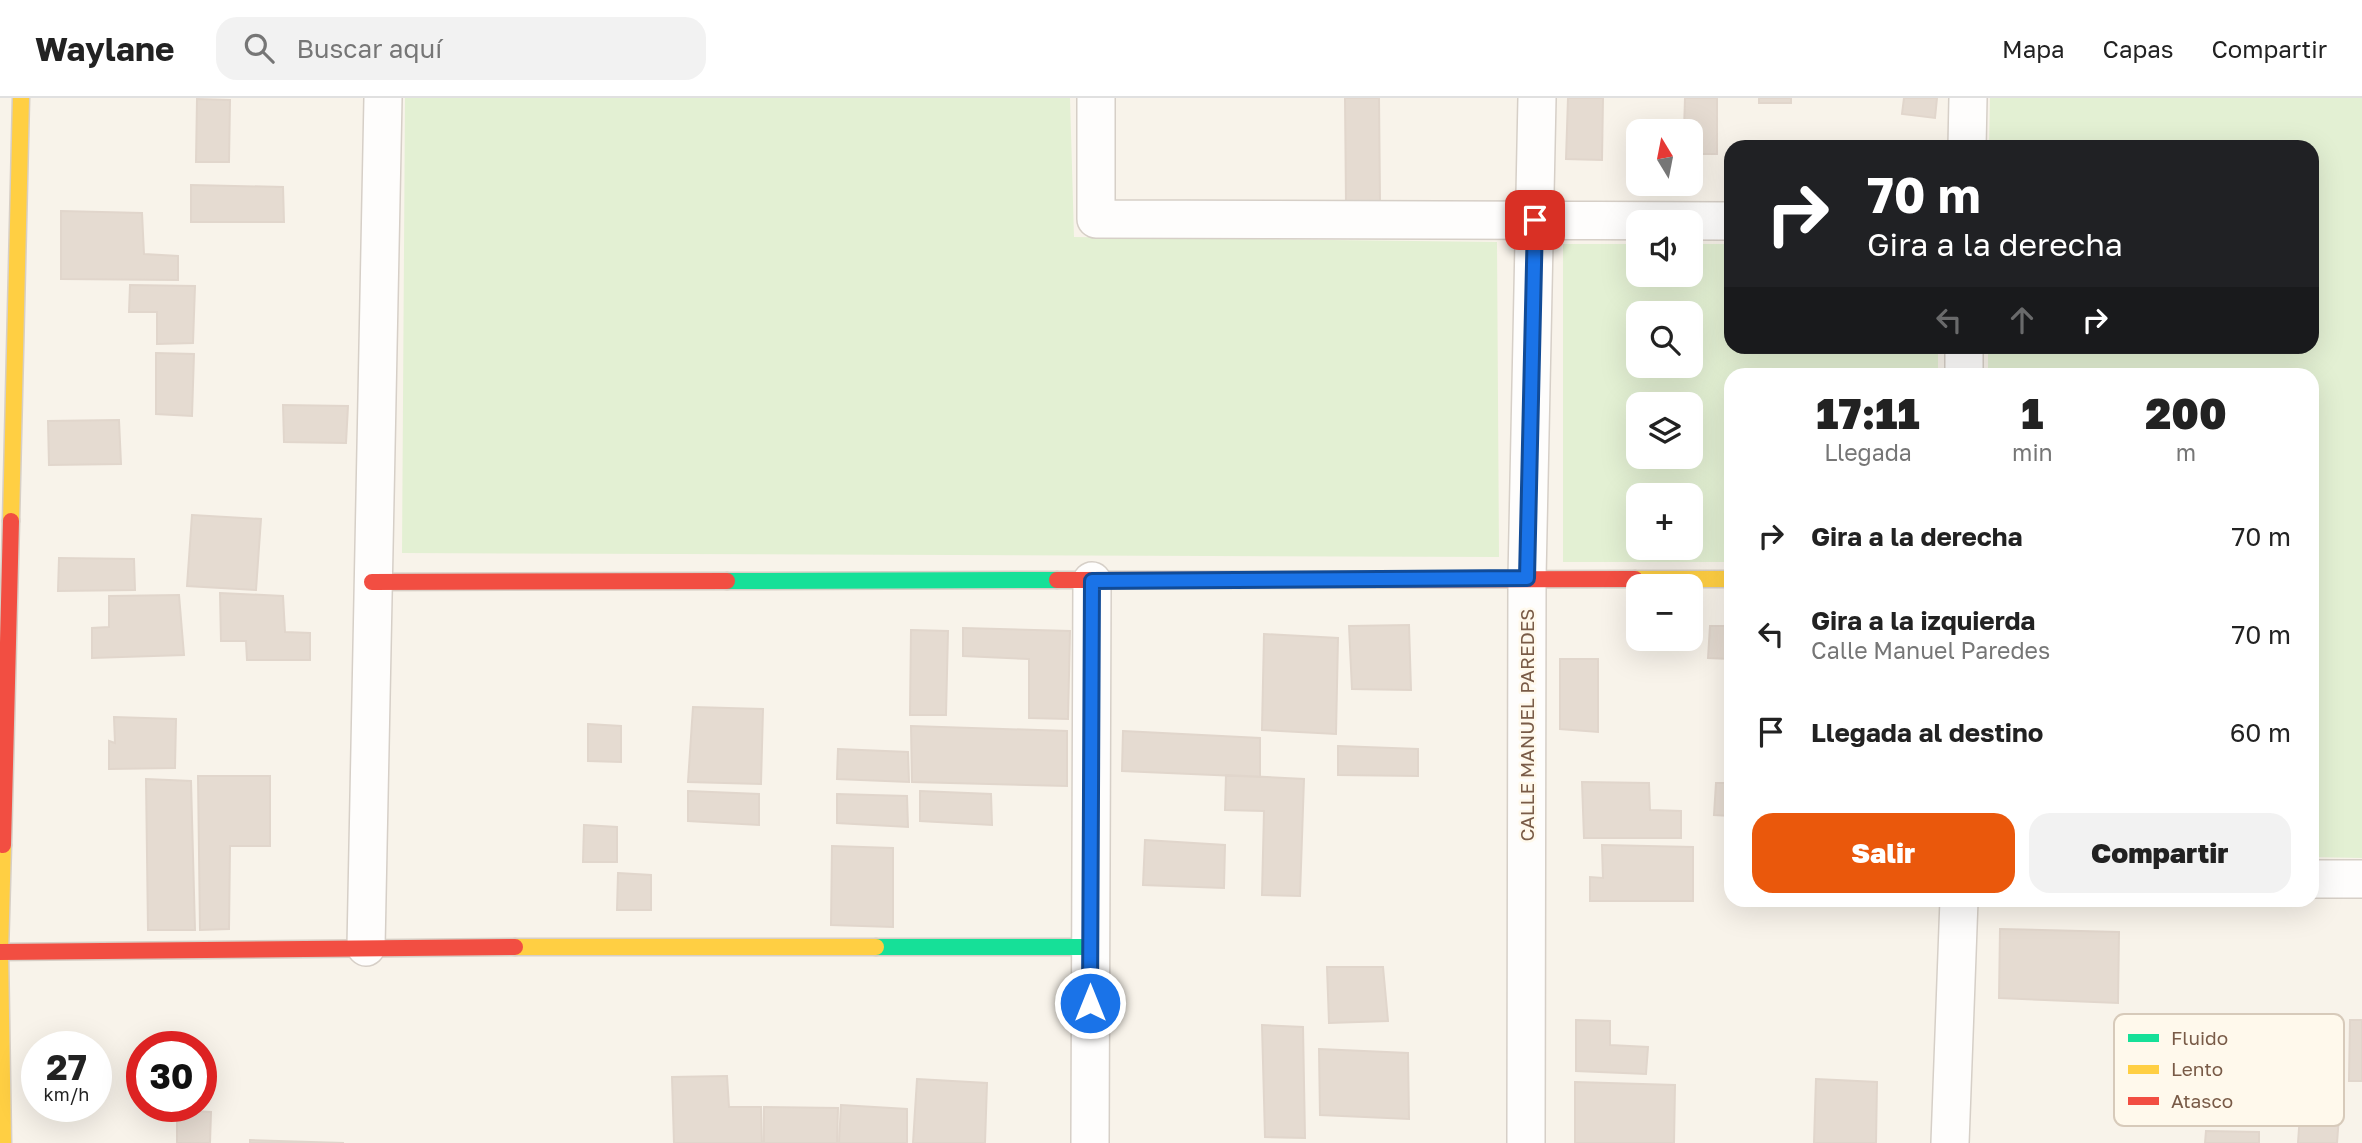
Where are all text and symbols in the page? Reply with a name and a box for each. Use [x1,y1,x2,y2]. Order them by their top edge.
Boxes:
search box [216,17,706,80]
text: Waylane [35,29,174,68]
icon: search [240,29,278,67]
text: Buscar aquí [296,33,442,64]
text: Mapa [2002,34,2065,63]
text: Capas [2103,34,2173,63]
text: Compartir [2211,34,2327,63]
north arrow [1626,119,1703,196]
map controls [1626,119,1703,651]
text: 70 m [1867,165,1981,224]
icon: right [1752,168,1843,259]
pin [1505,190,1565,250]
icon: arrive [1516,201,1554,239]
button: sound [1626,210,1703,287]
text: Gira a la derecha [1867,225,2123,263]
button: search [1626,301,1703,378]
icon: left [1930,301,1968,339]
icon: ahead [2003,301,2041,339]
icon: right [2076,301,2114,339]
text: 17:11 [1816,388,1920,438]
text: 1 [2021,388,2044,438]
text: 200 [2145,388,2227,438]
button: layers [1626,392,1703,469]
text: Llegada [1824,438,1912,466]
text: min [2012,438,2053,466]
text: m [2176,438,2196,466]
button: + [1626,483,1703,560]
icon: right [1752,517,1790,555]
text: Gira a la derecha [1811,521,2023,552]
text: 70 m [2232,521,2291,552]
button: − [1626,574,1703,651]
text: Gira a la izquierda [1811,605,2035,636]
street label: CALLE MANUEL PAREDES [1515,608,1538,842]
icon: left [1752,615,1790,653]
text: 70 m [2232,619,2291,650]
text: Calle Manuel Paredes [1811,636,2050,664]
icon: arrive [1752,713,1790,751]
text: Llegada al destino [1811,717,2043,748]
text: 60 m [2230,717,2291,748]
button: Salir [1752,813,2015,893]
button: Compartir [2029,813,2291,893]
position arrow [1053,966,1127,1040]
legend [2114,1014,2344,1126]
text: Fluido [2171,1026,2228,1049]
speed limit sign: 30 [126,1031,217,1122]
text: 27 [46,1046,87,1088]
text: Lento [2171,1057,2223,1080]
text: km/h [44,1083,89,1105]
text: Atasco [2171,1089,2233,1112]

